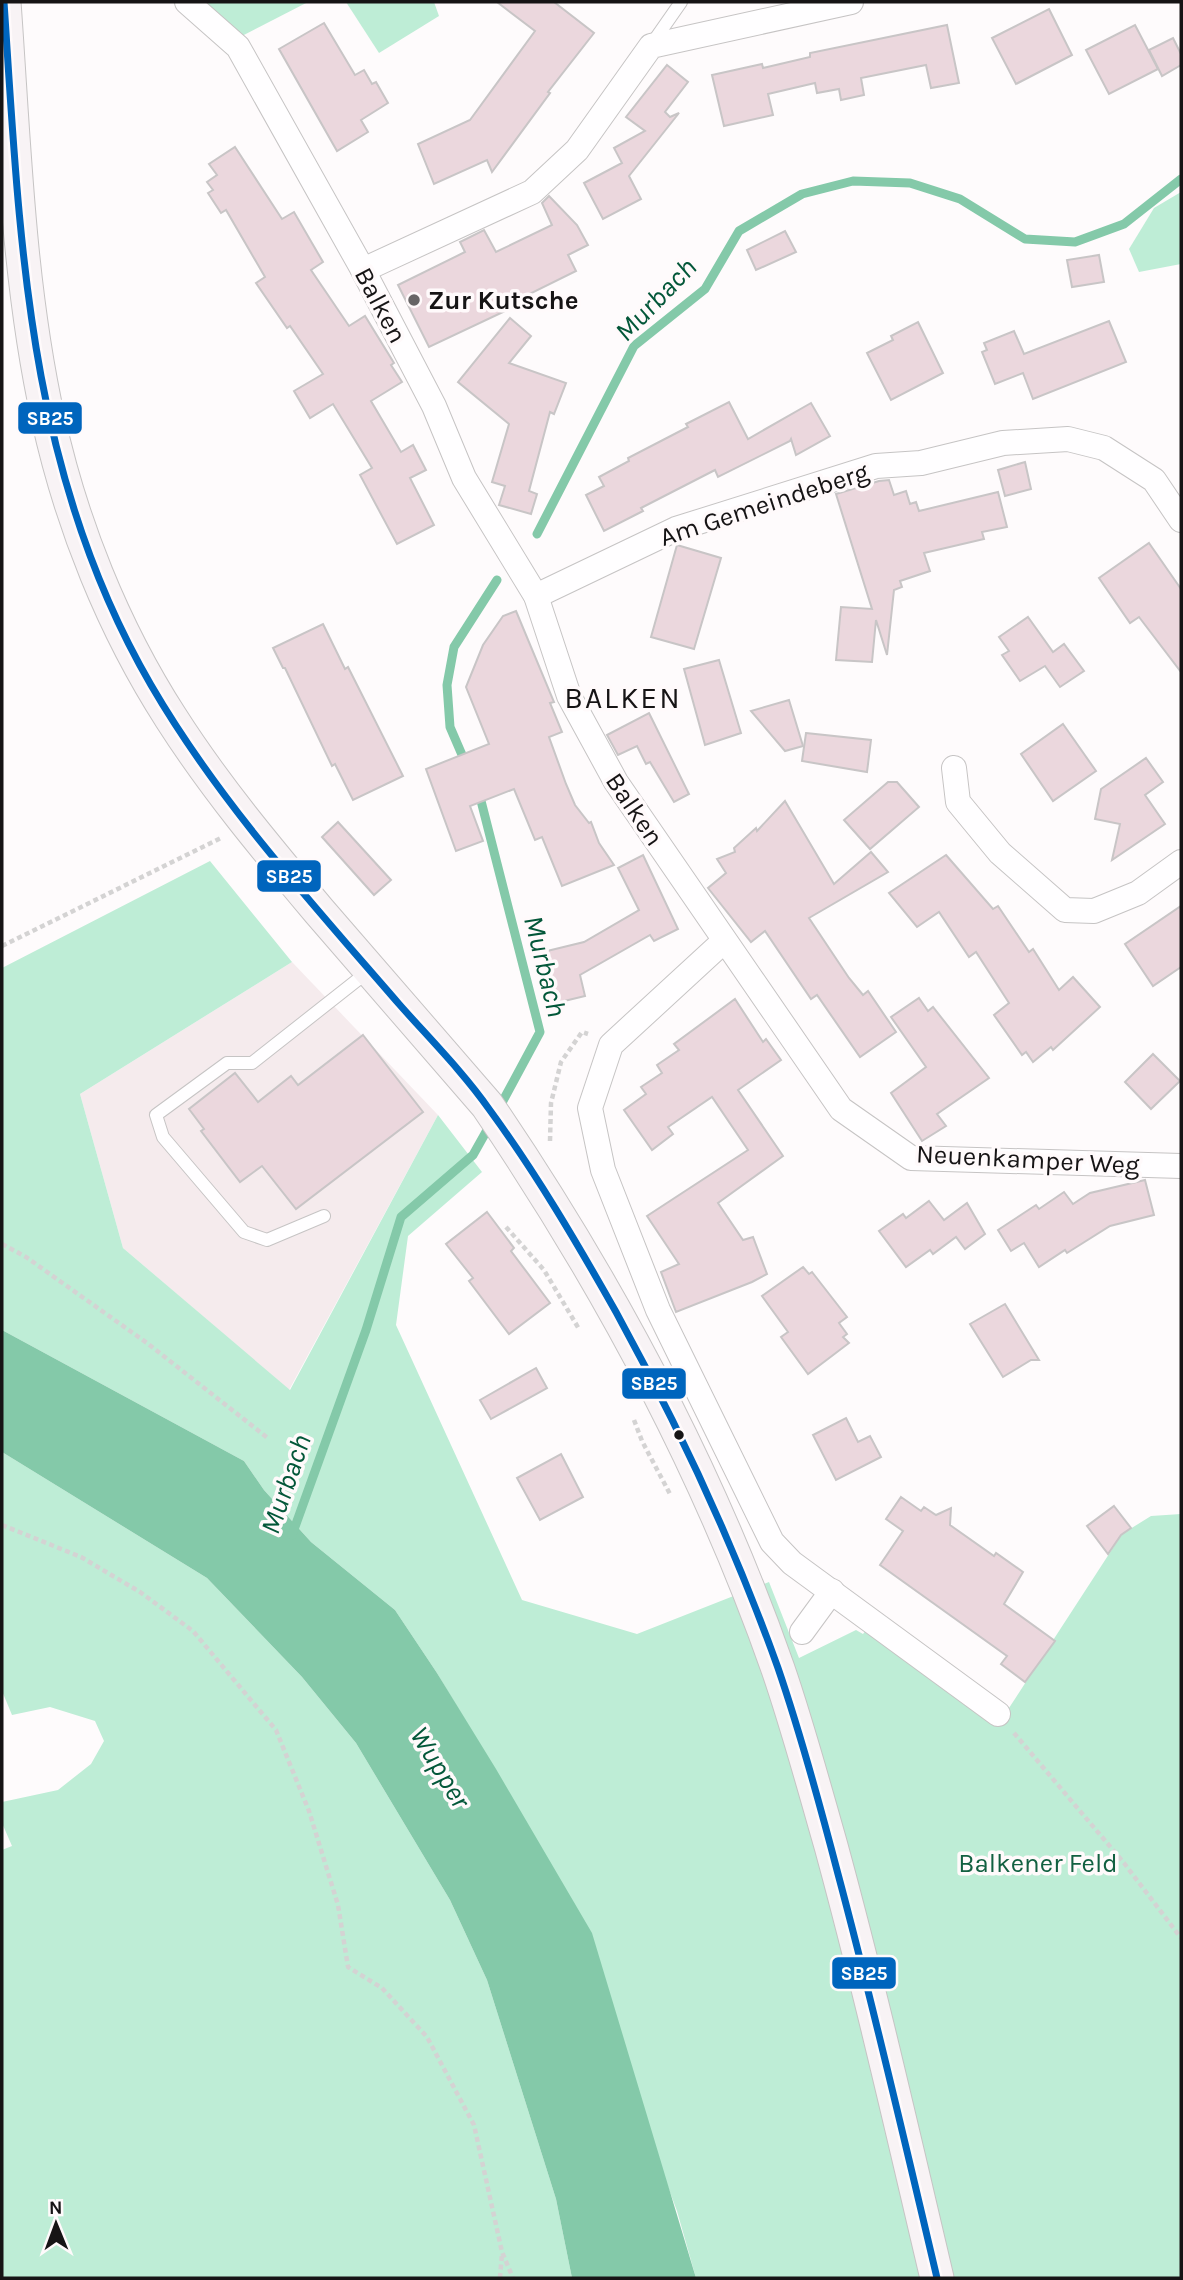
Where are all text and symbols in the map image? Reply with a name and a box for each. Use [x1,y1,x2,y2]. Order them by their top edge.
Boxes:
water label: Murbach [608,251,703,348]
street label: Balken [348,262,413,348]
place label: Zur Kutsche [428,285,578,316]
marker: Zur Kutsche [406,292,422,308]
line badge: SB25 [17,401,83,435]
text: SB25 [27,408,73,430]
street label: Am Gemeindeberg [656,456,873,553]
district label: BALKEN [564,680,682,716]
street label: Balken [599,767,670,852]
line badge: SB25 [256,859,322,893]
text: SB25 [266,866,312,888]
water label: Murbach [517,912,574,1020]
street label: Neuenkamper Weg [915,1138,1141,1181]
line badge: SB25 [621,1367,687,1400]
text: SB25 [631,1373,677,1395]
unlabelled marker [672,1428,686,1442]
water label: Murbach [253,1430,318,1538]
water label: Wupper [403,1720,479,1815]
park label: Balkener Feld [958,1848,1118,1879]
line badge: SB25 [831,1956,897,1990]
text: SB25 [841,1963,887,1985]
north arrow [21,2189,91,2259]
text: N [49,2197,63,2219]

